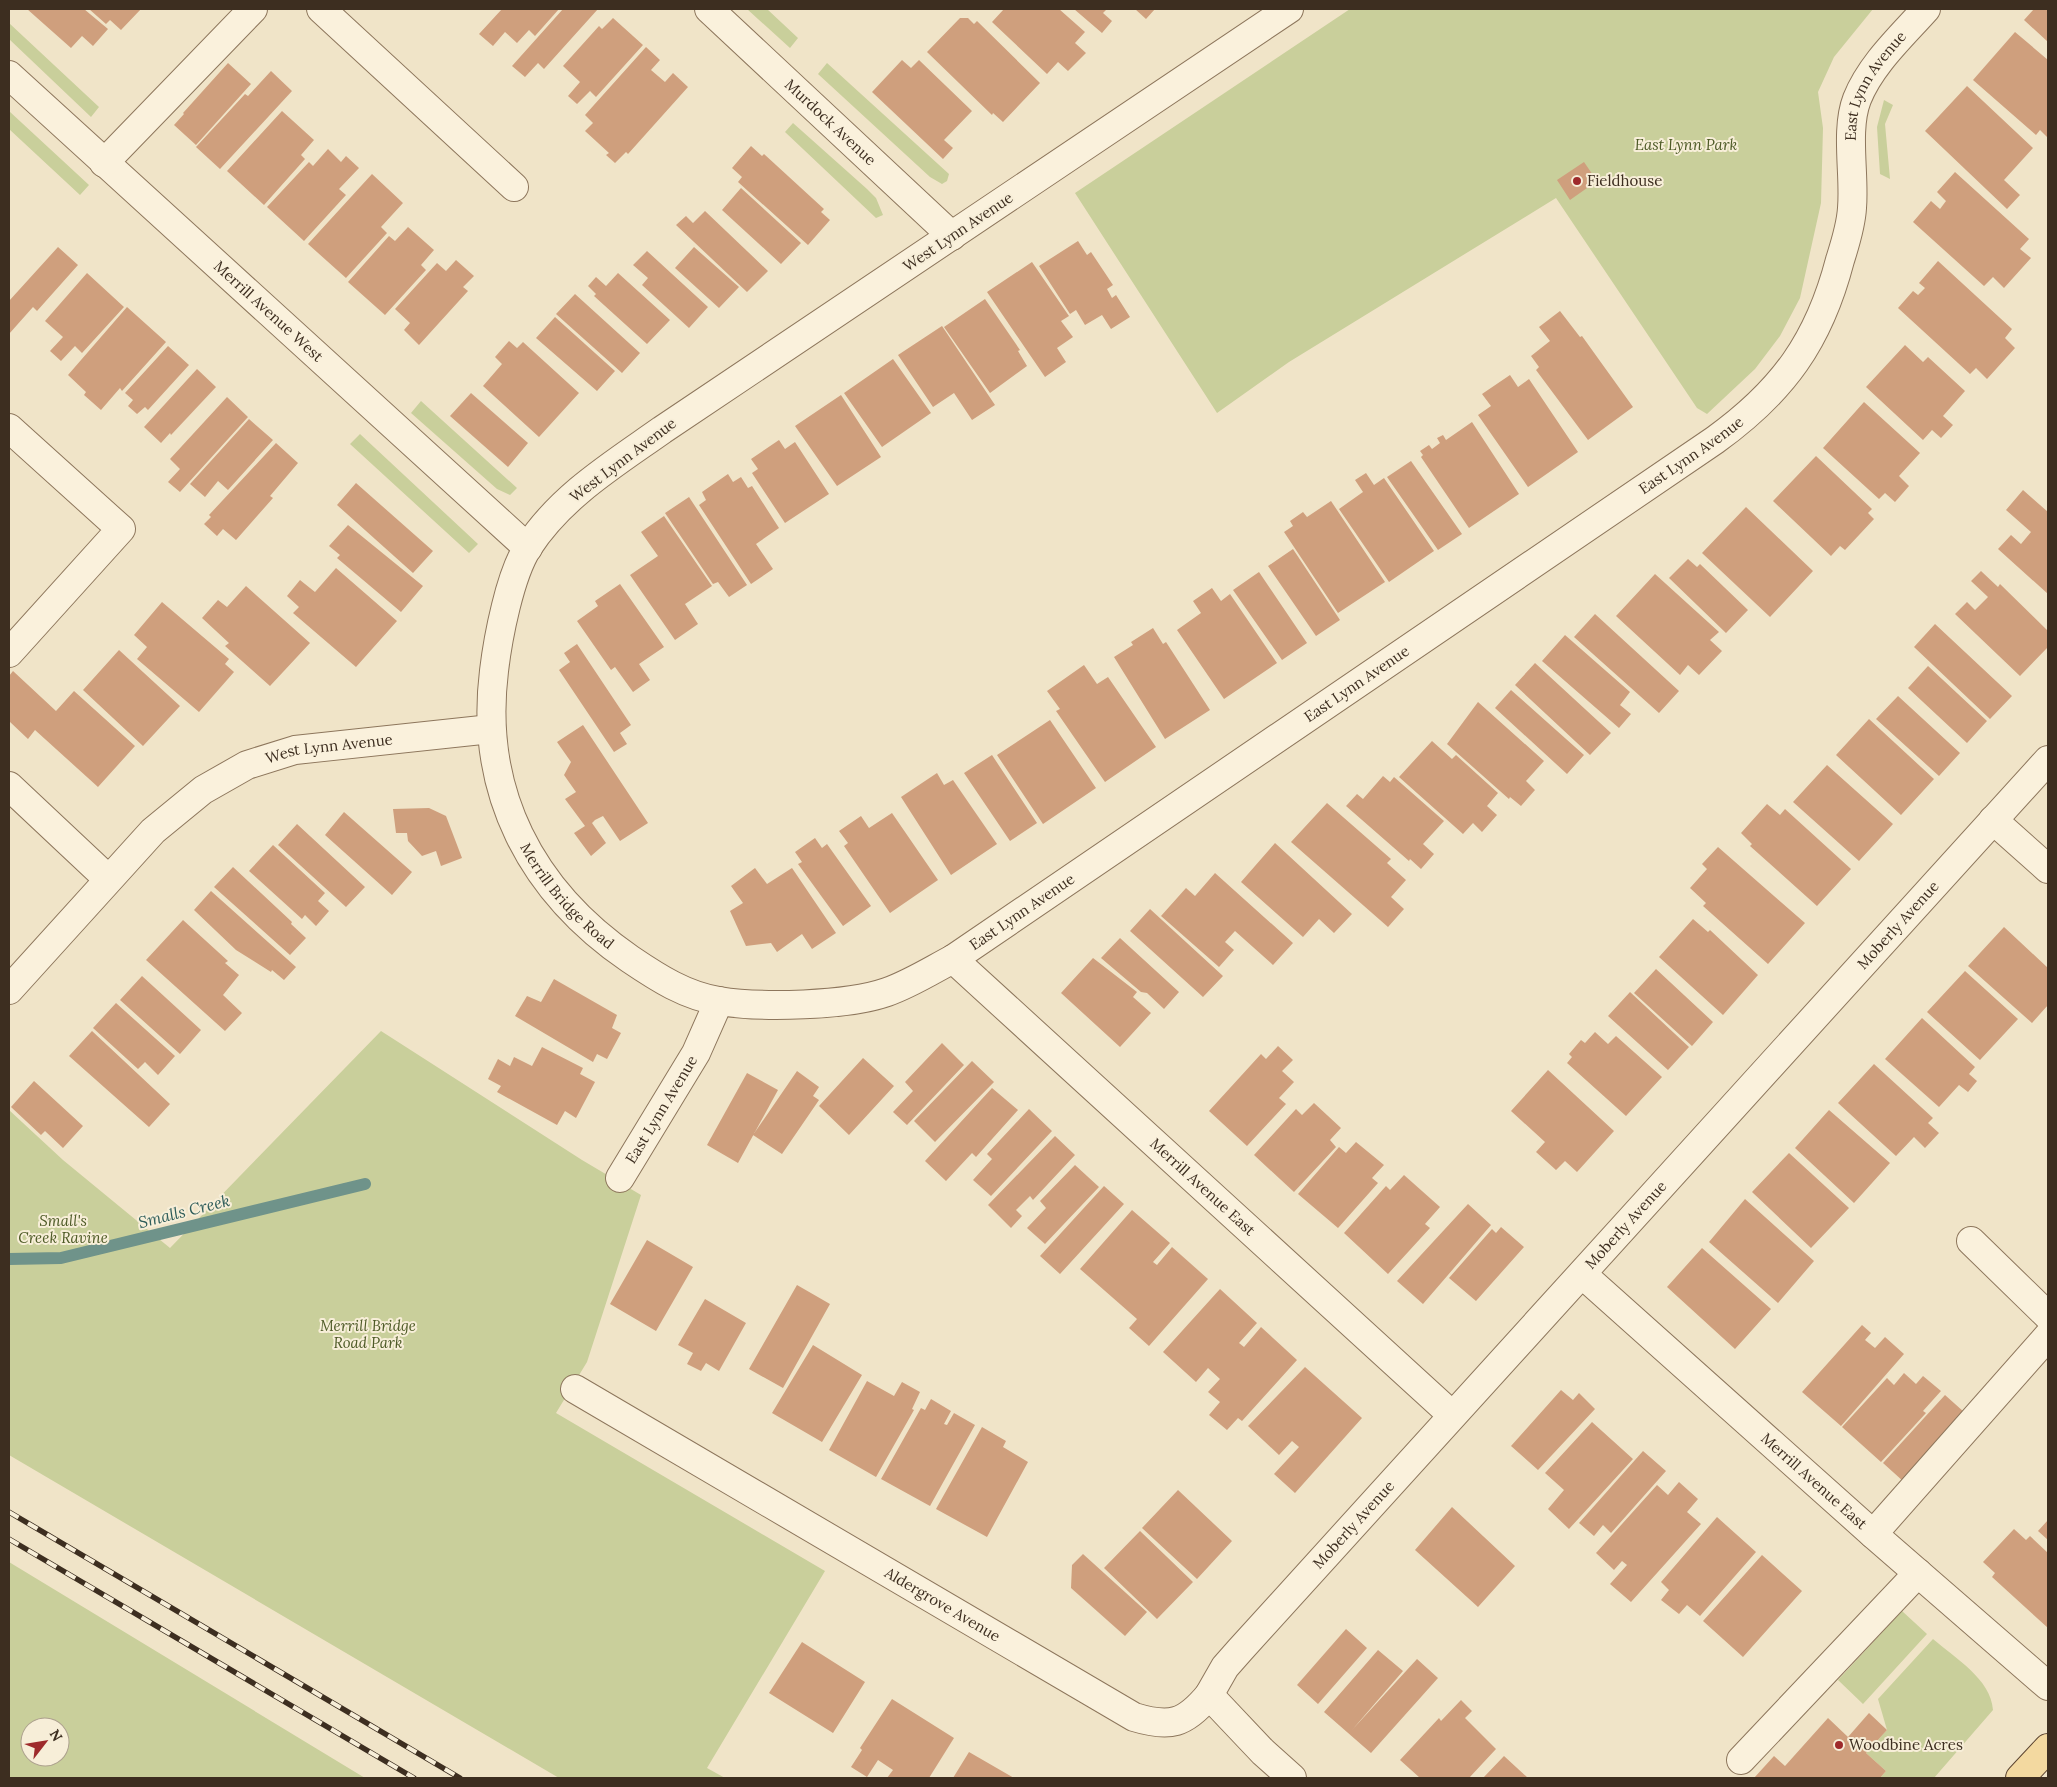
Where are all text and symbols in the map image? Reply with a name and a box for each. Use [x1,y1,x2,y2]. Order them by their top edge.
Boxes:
street label: East Lynn Avenue [1841,27,1910,141]
street label: Murdock Avenue [781,75,880,169]
park label: East Lynn Park [1635,135,1738,154]
place label: Fieldhouse [1587,171,1662,190]
marker: Fieldhouse [1571,175,1583,187]
street label: West Lynn Avenue [899,188,1016,275]
street label: Merrill Avenue West [210,256,328,366]
street label: East Lynn Avenue [1635,412,1747,498]
street label: West Lynn Avenue [566,413,680,506]
street label: East Lynn Avenue [1300,641,1413,726]
street label: West Lynn Avenue [263,730,394,768]
street label: Merrill Bridge Road [516,839,618,953]
street label: East Lynn Avenue [966,869,1078,954]
street label: Moberly Avenue [1853,877,1943,973]
street label: East Lynn Avenue [621,1052,701,1167]
street label: Merrill Avenue East [1146,1134,1260,1240]
street label: Moberly Avenue [1581,1177,1670,1273]
water label: Smalls Creek [136,1190,232,1232]
park label: Small's Creek Ravine [18,1211,108,1247]
park label: Merrill Bridge Road Park [320,1316,416,1352]
street label: Merrill Avenue East [1757,1428,1871,1533]
street label: Moberly Avenue [1308,1476,1398,1573]
street label: Aldergrove Avenue [881,1562,1004,1645]
north arrow [20,1717,70,1767]
text: N [46,1726,67,1745]
place label: Woodbine Acres [1849,1735,1963,1754]
marker: Woodbine Acres [1833,1739,1845,1751]

